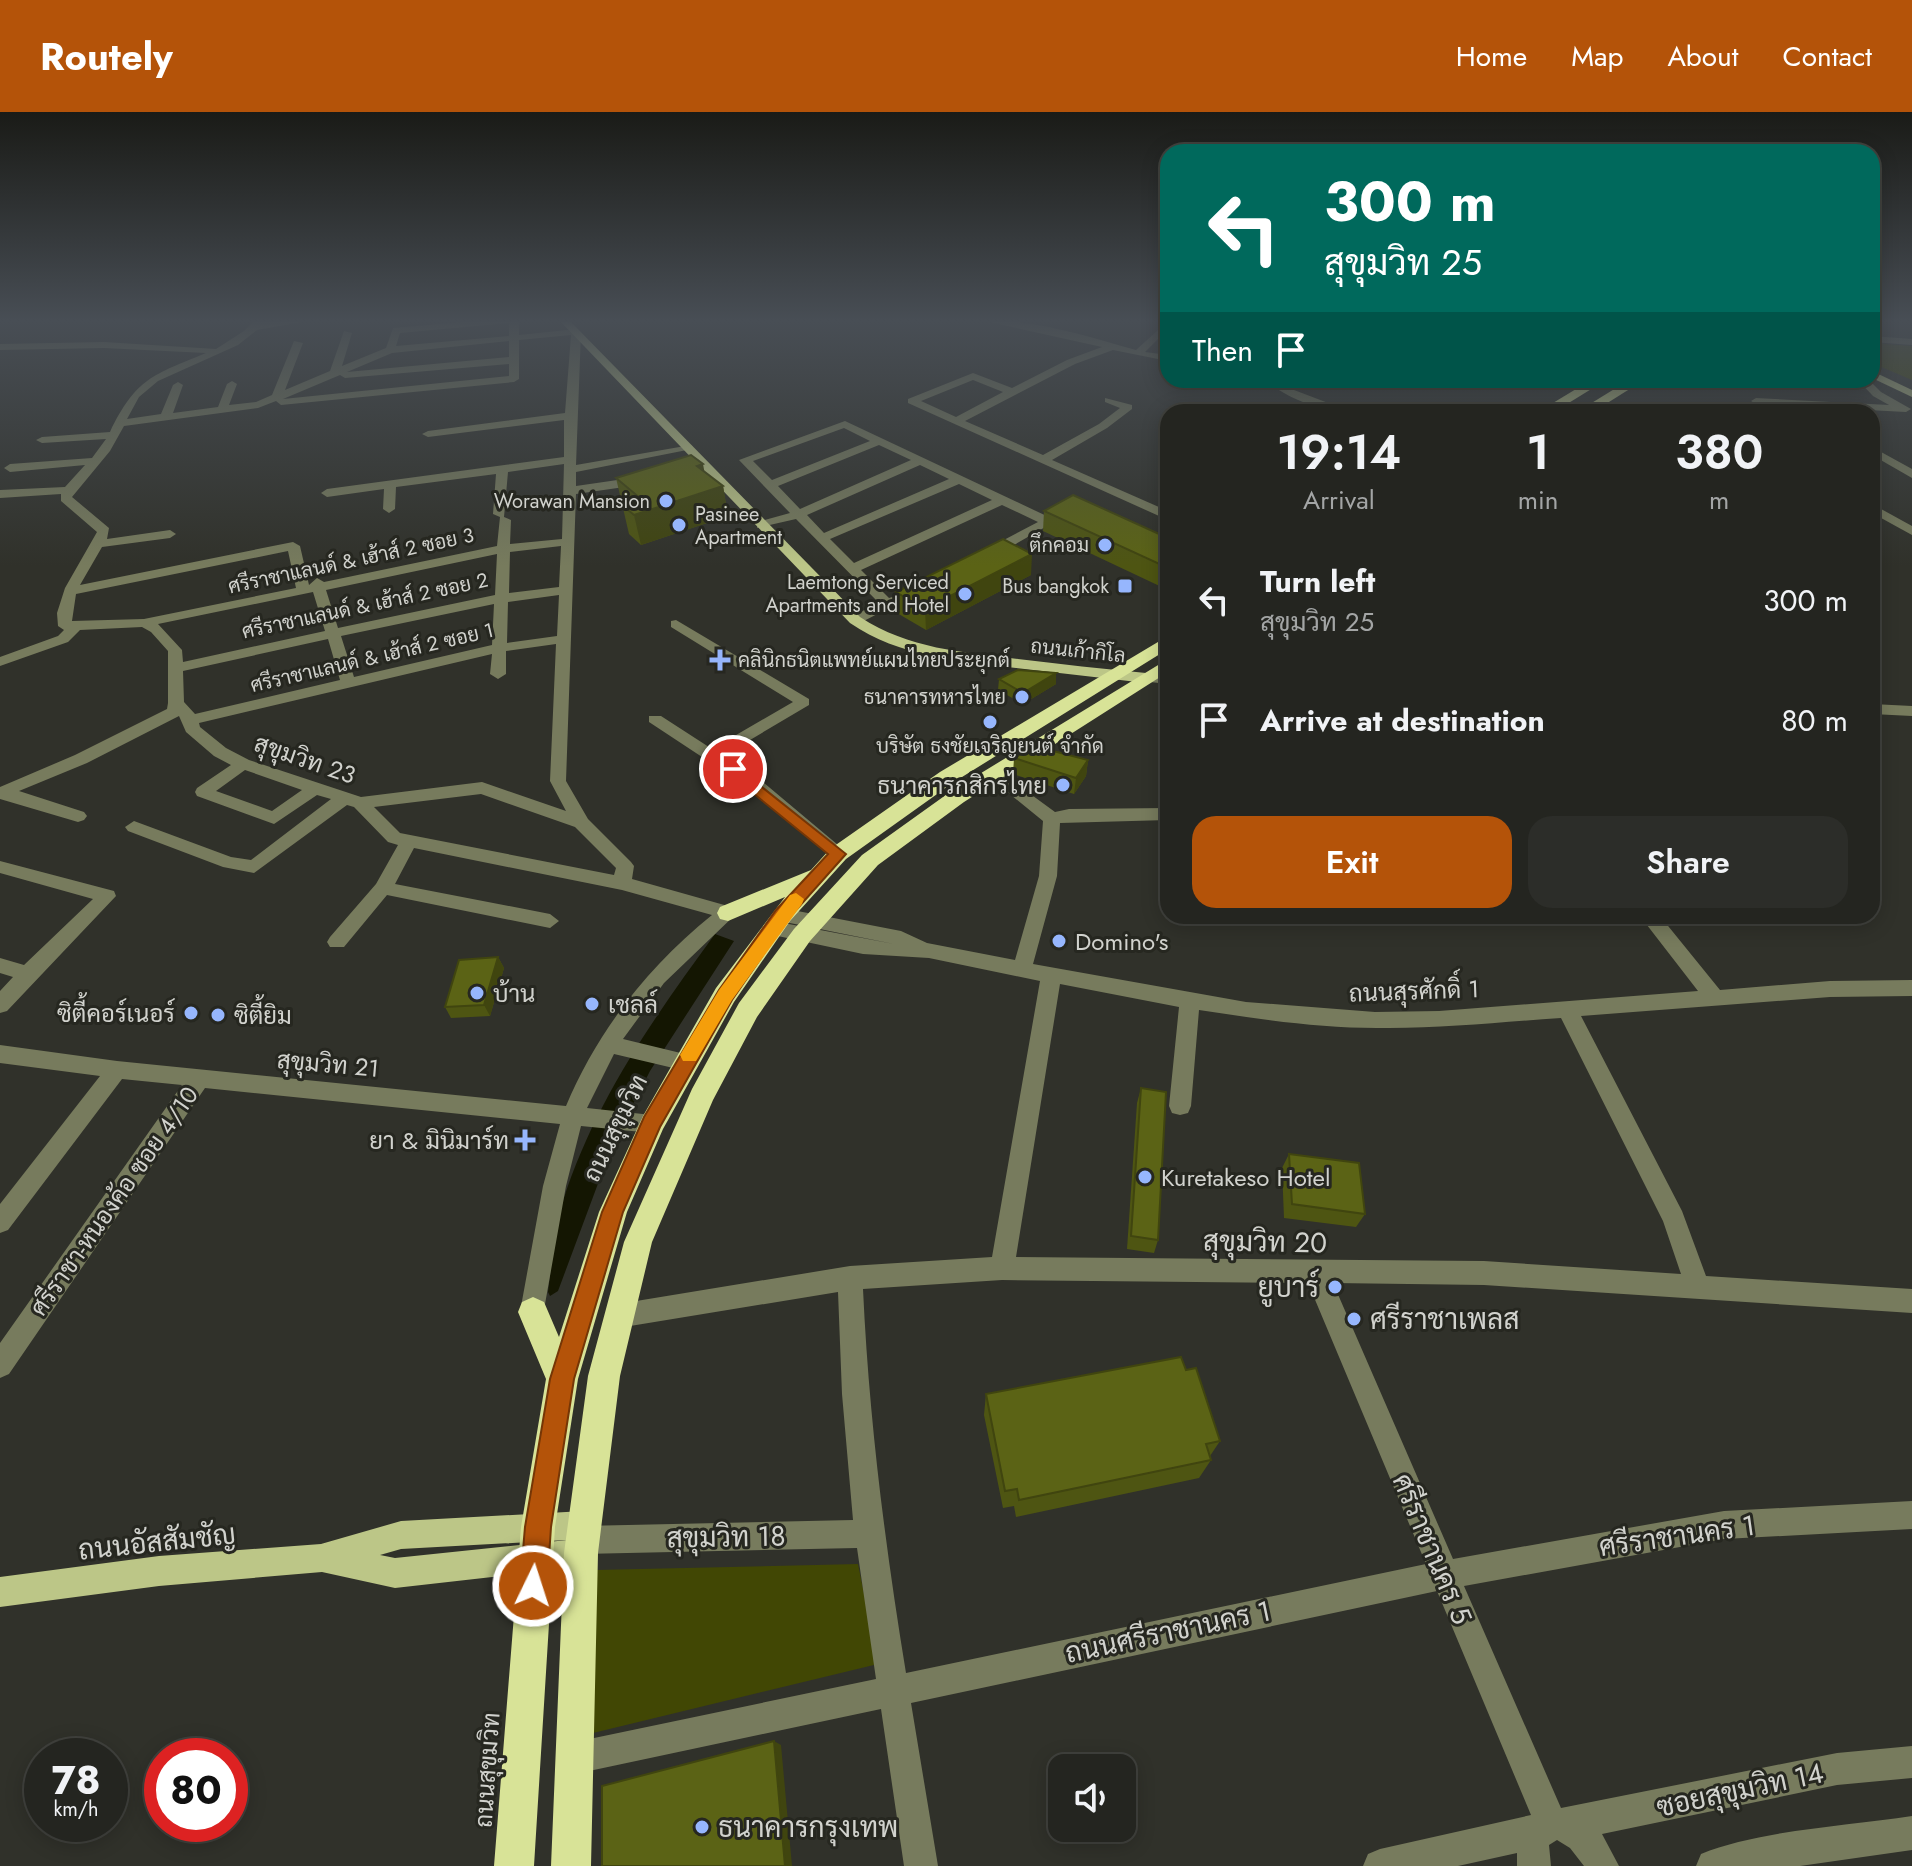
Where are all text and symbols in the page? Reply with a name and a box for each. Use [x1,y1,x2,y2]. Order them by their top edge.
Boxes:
text: Routely [40,29,173,84]
text: Home [1456,36,1527,77]
text: Map [1571,36,1623,77]
text: About [1667,36,1739,77]
text: Contact [1783,36,1872,77]
text: 300 m [1324,161,1496,242]
icon: left [1192,176,1296,280]
text: สุขุมวิท 25 [1324,236,1482,288]
icon: arrive [1269,328,1313,372]
text: Then [1192,329,1253,372]
text: 19:14 [1277,418,1401,487]
text: 1 [1526,418,1550,487]
text: 380 [1675,418,1763,487]
text: Arrival [1303,481,1375,519]
text: min [1518,481,1559,519]
text: m [1709,481,1729,519]
place label: Worawan Mansion [494,487,650,516]
marker: Worawan Mansion [657,492,675,510]
place label: Pasinee Apartment [695,500,782,552]
marker: Pasinee Apartment [670,516,688,534]
street label: ศรีราชาแลนด์ & เฮ้าส์ 2 ซอย 3 [225,521,477,601]
place label: ตึกคอม [1029,531,1089,560]
marker: ตึกคอม [1096,536,1114,554]
text: Turn left [1260,560,1375,603]
street label: ศรีราชาแลนด์ & เฮ้าส์ 2 ซอย 2 [239,566,491,646]
place label: Laemtong Serviced Apartments and Hotel [765,568,949,620]
place label: Bus bangkok [1002,572,1109,601]
marker: Bus bangkok [1116,577,1134,595]
icon: left [1192,578,1236,622]
text: 300 m [1763,579,1848,622]
marker: Laemtong Serviced Apartments and Hotel [956,585,974,603]
text: สุขุมวิท 25 [1260,603,1374,641]
street label: ศรีราชาแลนด์ & เฮ้าส์ 2 ซอย 1 [247,616,497,700]
street label: ถนนเก้ากิโล [1029,632,1127,670]
place label: คลินิกธนิตแพทย์แผนไทยประยุกต์ [738,646,1010,675]
marker: คลินิกธนิตแพทย์แผนไทยประยุกต์ [709,649,731,671]
place label: ธนาคารทหารไทย [864,683,1006,712]
marker: ธนาคารทหารไทย [1013,688,1031,706]
icon: arrive [1192,698,1236,742]
text: Arrive at destination [1260,699,1545,742]
text: 80 m [1781,699,1848,742]
marker: บริษัต ธงชัยเจริญยนต์ จำกัด [981,713,999,731]
street label: สุขุมวิท 23 [250,725,360,793]
place label: บริษัต ธงชัยเจริญยนต์ จำกัด [876,732,1104,761]
pin [699,735,767,803]
icon: arrive [711,747,755,791]
place label: ธนาคารกสิกรไทย [877,768,1047,803]
marker: ธนาคารกสิกรไทย [1054,776,1072,794]
button: Exit [1192,816,1512,908]
button: Share [1528,816,1848,908]
place label: Domino's [1075,924,1168,959]
marker: Domino's [1050,932,1068,950]
street label: ถนนสุรศักดิ์ 1 [1348,967,1480,1011]
place label: บ้าน [493,976,535,1011]
marker: บ้าน [468,984,486,1002]
place label: เชลล์ [608,987,658,1022]
place label: ซิตี้คอร์เนอร์ [57,992,175,1031]
place label: ซิตี้ยิม [234,994,292,1033]
marker: เชลล์ [583,995,601,1013]
marker: ซิตี้คอร์เนอร์ [182,1004,200,1022]
marker: ซิตี้ยิม [209,1006,227,1024]
street label: สุขุมวิท 21 [275,1042,381,1086]
street label: ถนนสุขุมวิท [574,1068,656,1188]
street label: ศรีราชา-หนองค้อ ซอย 4/10 [21,1079,207,1323]
place label: ยา & มินิมาร์ท [369,1123,509,1158]
marker: ยา & มินิมาร์ท [516,1131,534,1149]
place label: Kuretakeso Hotel [1161,1160,1330,1195]
marker: Kuretakeso Hotel [1136,1168,1154,1186]
street label: สุขุมวิท 20 [1203,1220,1327,1264]
place label: ยูบาร์ [1258,1267,1319,1308]
marker: ยูบาร์ [1326,1278,1344,1296]
place label: ศรีราชาเพลส [1370,1299,1519,1340]
marker: ศรีราชาเพลส [1345,1310,1363,1328]
street label: ศรีราชานคร 5 [1382,1467,1482,1631]
street label: ศรีราชานคร 1 [1596,1505,1758,1567]
street label: ถนนอัสสัมชัญ [76,1513,238,1571]
street label: สุขุมวิท 18 [666,1515,786,1559]
position arrow [491,1544,575,1628]
street label: ถนนศรีราชานคร 1 [1061,1590,1275,1674]
street label: ถนนสุขุมวิท [466,1711,508,1829]
speed limit sign: 80 [144,1738,248,1842]
text: 78 [51,1751,101,1809]
street label: ซอยสุขุมวิท 14 [1653,1752,1827,1828]
map controls [1048,1754,1136,1842]
button: sound [1048,1754,1136,1842]
text: km/h [53,1795,99,1824]
place label: ธนาคารกรุงเทพ [718,1807,898,1848]
marker: ธนาคารกรุงเทพ [693,1818,711,1836]

